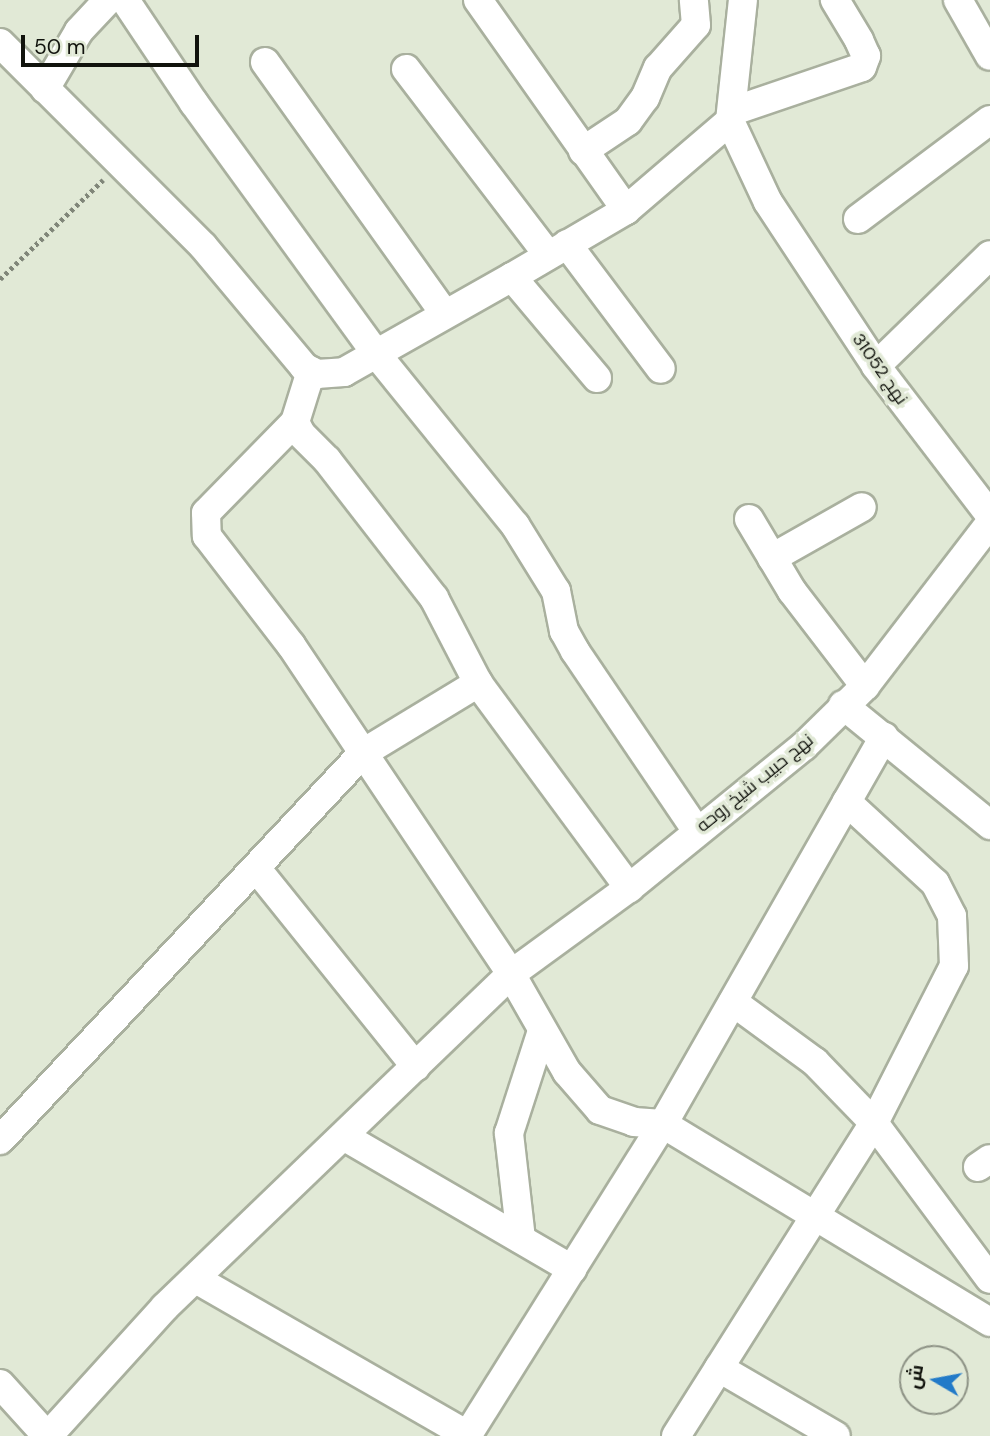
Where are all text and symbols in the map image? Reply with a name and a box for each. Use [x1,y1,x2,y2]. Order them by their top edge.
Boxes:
scale bar [24,21,203,65]
text: 50 m [34,33,85,61]
street label: نهج 31052 [848,329,912,409]
street label: نهج حبيب شيخ روحه [692,729,818,837]
north arrow [899,1345,969,1415]
text: ش [900,1362,929,1391]

